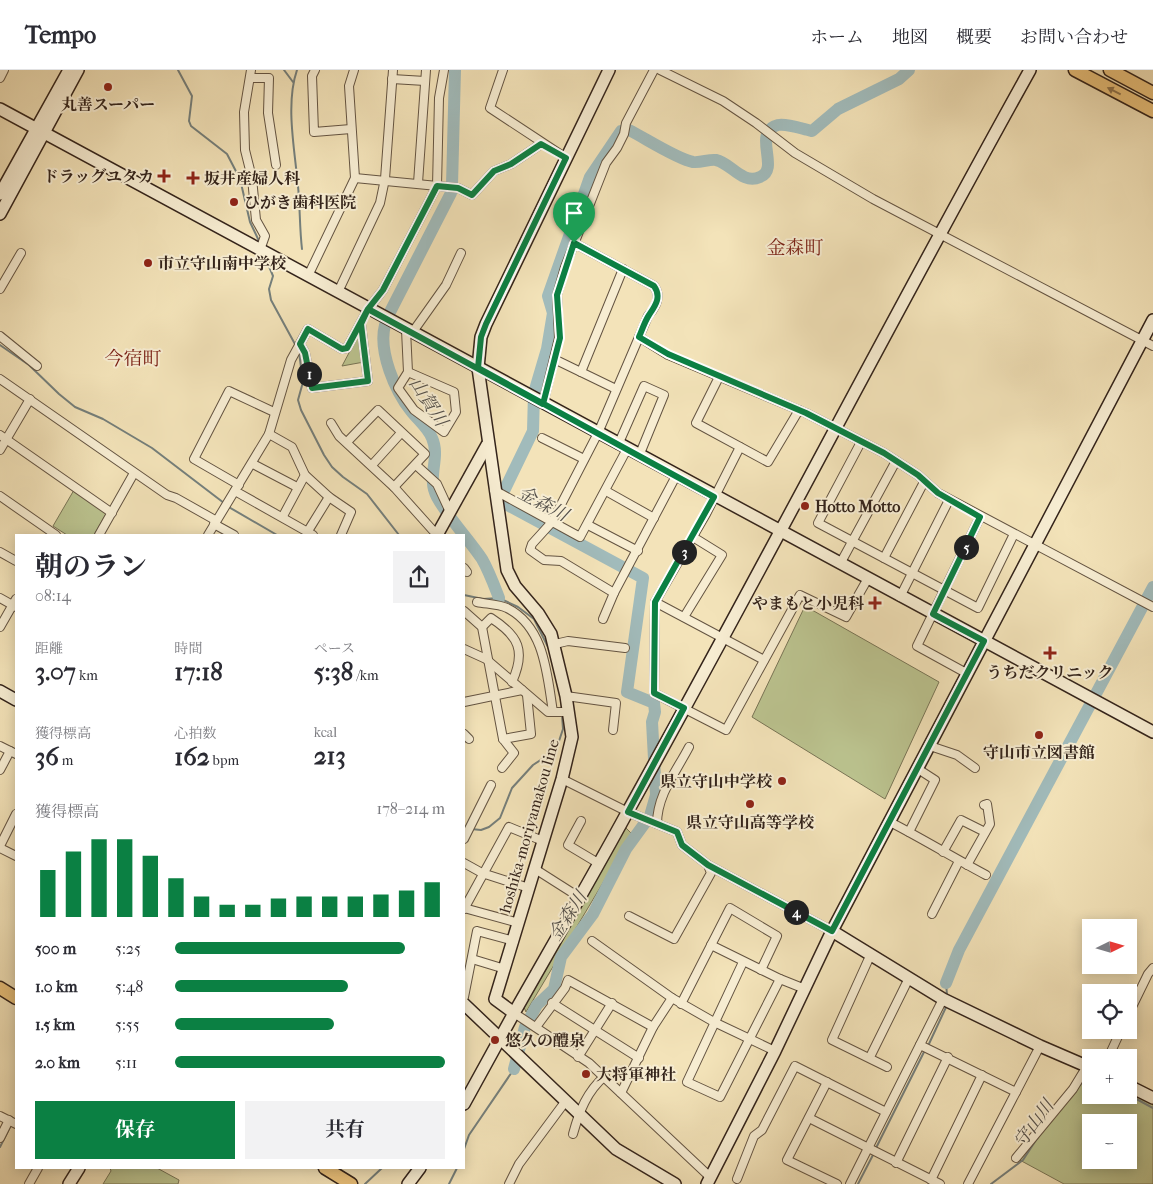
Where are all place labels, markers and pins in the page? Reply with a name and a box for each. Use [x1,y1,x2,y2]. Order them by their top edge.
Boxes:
marker: 丸善スーパー [102,81,114,93]
place label: 丸善スーパー [61,95,155,114]
place label: ドラッグユタカ [43,167,154,186]
place label: 坂井産婦人科 [204,169,301,188]
marker: ドラッグユタカ [158,170,170,182]
marker: 坂井産婦人科 [186,171,200,185]
pin [553,192,595,243]
place label: ひがき歯科医院 [244,193,356,212]
marker: ひがき歯科医院 [228,196,240,208]
place label: 市立守山南中学校 [158,254,287,273]
marker: 市立守山南中学校 [142,257,154,269]
pin: 1 [296,362,322,386]
place label: Hotto Motto [815,497,900,516]
marker: Hotto Motto [799,500,811,512]
pin: 5 [954,534,978,560]
pin: 3 [672,540,696,564]
place label: やまもと小児科 [752,594,865,613]
marker: やまもと小児科 [868,596,882,610]
marker: うちだクリニック [1043,646,1057,660]
place label: うちだクリニック [986,663,1114,682]
marker: 守山市立図書館 [1033,729,1045,741]
place label: 守山市立図書館 [983,743,1095,762]
place label: 県立守山中学校 [660,772,773,791]
marker: 県立守山中学校 [776,775,788,787]
marker: 県立守山高等学校 [744,798,756,810]
place label: 県立守山高等学校 [686,813,815,832]
pin: 4 [784,900,808,924]
place label: 悠久の醴泉 [505,1031,585,1050]
marker: 悠久の醴泉 [489,1034,501,1046]
place label: 大将軍神社 [596,1065,676,1084]
marker: 大将軍神社 [580,1068,592,1080]

